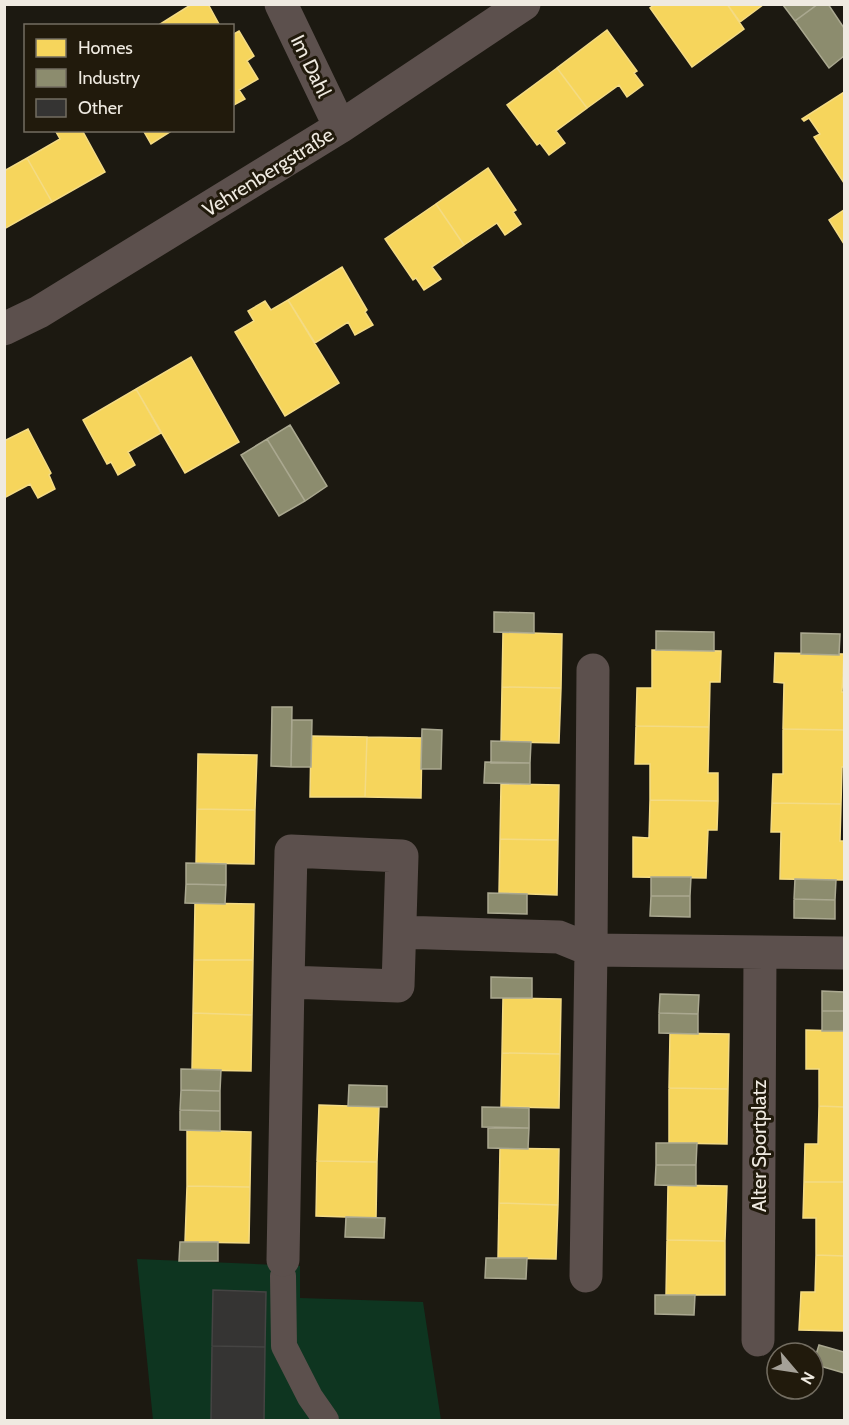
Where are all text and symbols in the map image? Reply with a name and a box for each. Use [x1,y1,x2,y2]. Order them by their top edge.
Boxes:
legend [24,24,234,132]
street label: Im Dahl [286,31,336,101]
text: Homes [78,37,133,59]
text: Industry [78,67,140,89]
text: Other [78,97,123,119]
street label: Vehrenbergstraße [198,122,338,222]
street label: Alter Sportplatz [747,1080,771,1212]
north arrow [765,1341,825,1401]
text: N [797,1368,819,1388]

